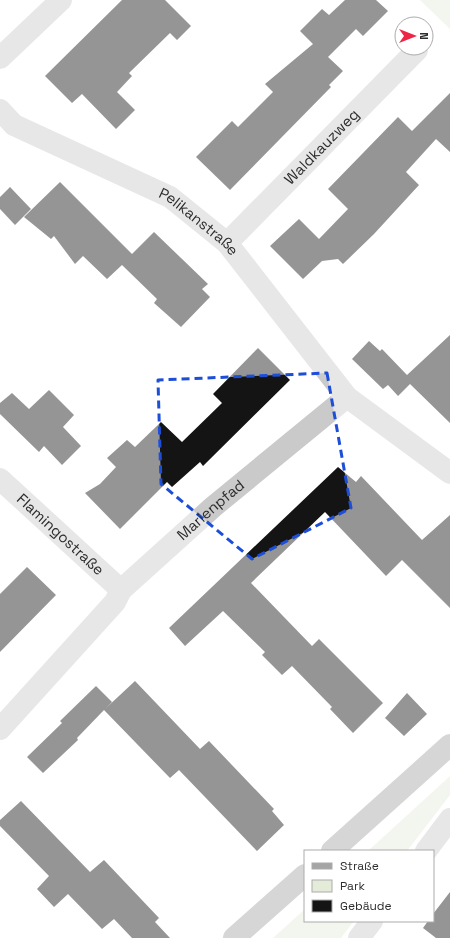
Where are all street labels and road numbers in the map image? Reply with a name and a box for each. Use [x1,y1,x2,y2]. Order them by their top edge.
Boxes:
street label: Waldkauzweg [280,105,363,188]
street label: Pelikanstraße [156,183,243,259]
street label: Marienpfad [173,475,248,544]
street label: Flamingostraße [13,489,109,579]

